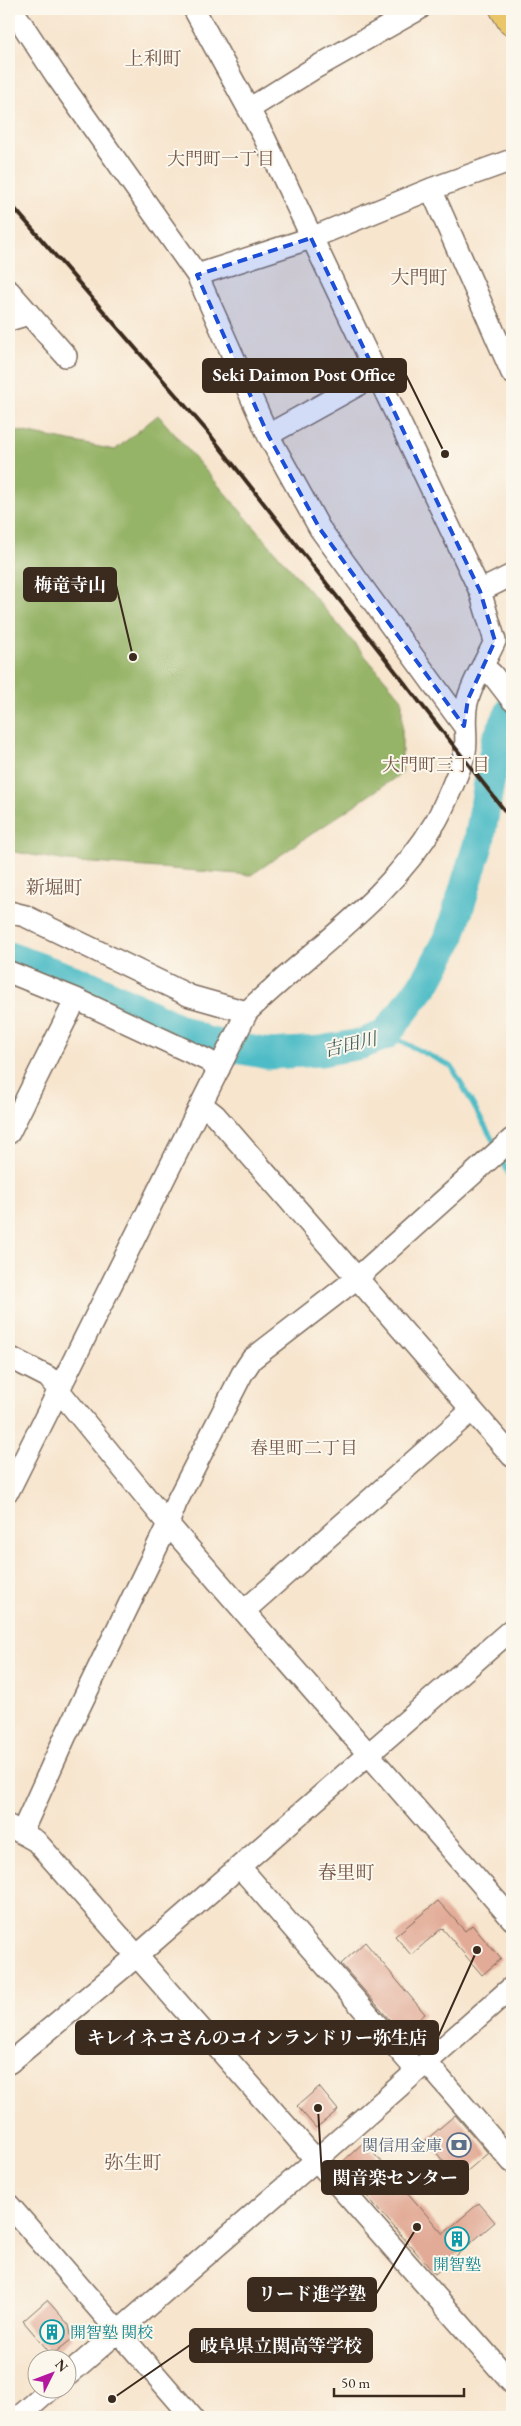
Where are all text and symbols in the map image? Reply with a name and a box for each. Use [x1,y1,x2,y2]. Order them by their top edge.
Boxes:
district label: 上利町 [124,46,182,71]
district label: 大門町一丁目 [167,147,275,170]
district label: 大門町 [390,265,448,290]
callout: Seki Daimon Post Office [203,359,406,392]
text: Seki Daimon Post Office [213,363,396,386]
callout: 梅竜寺山 [24,568,116,601]
text: 梅竜寺山 [34,573,106,596]
district label: 大門町三丁目 [382,753,490,776]
district label: 新堀町 [25,875,83,900]
water label: 吉田川 [321,1026,381,1061]
district label: 春里町二丁目 [250,1436,358,1459]
district label: 春里町 [317,1860,375,1885]
callout: キレイネコさんのコインランドリー弥生店 [76,2021,438,2054]
text: キレイネコさんのコインランドリー弥生店 [87,2026,427,2049]
bank icon: 関信用金庫 [446,2132,472,2158]
place label: 関信用金庫 [362,2135,442,2156]
district label: 弥生町 [104,2150,162,2175]
callout: 関音楽センター [322,2161,468,2194]
text: 関音楽センター [332,2166,458,2189]
building icon: 開智塾 [444,2226,470,2252]
place label: 開智塾 [433,2254,481,2275]
callout: リード進学塾 [248,2278,376,2311]
text: リード進学塾 [258,2282,366,2305]
building icon: 開智塾 関校 [39,2319,65,2345]
place label: 開智塾 関校 [70,2322,153,2343]
callout: 岐阜県立関高等学校 [190,2329,372,2362]
text: 岐阜県立関高等学校 [200,2334,362,2357]
north arrow [28,2348,78,2398]
text: N [51,2355,73,2376]
scale bar [334,2366,464,2398]
text: 50 m [341,2373,370,2392]

